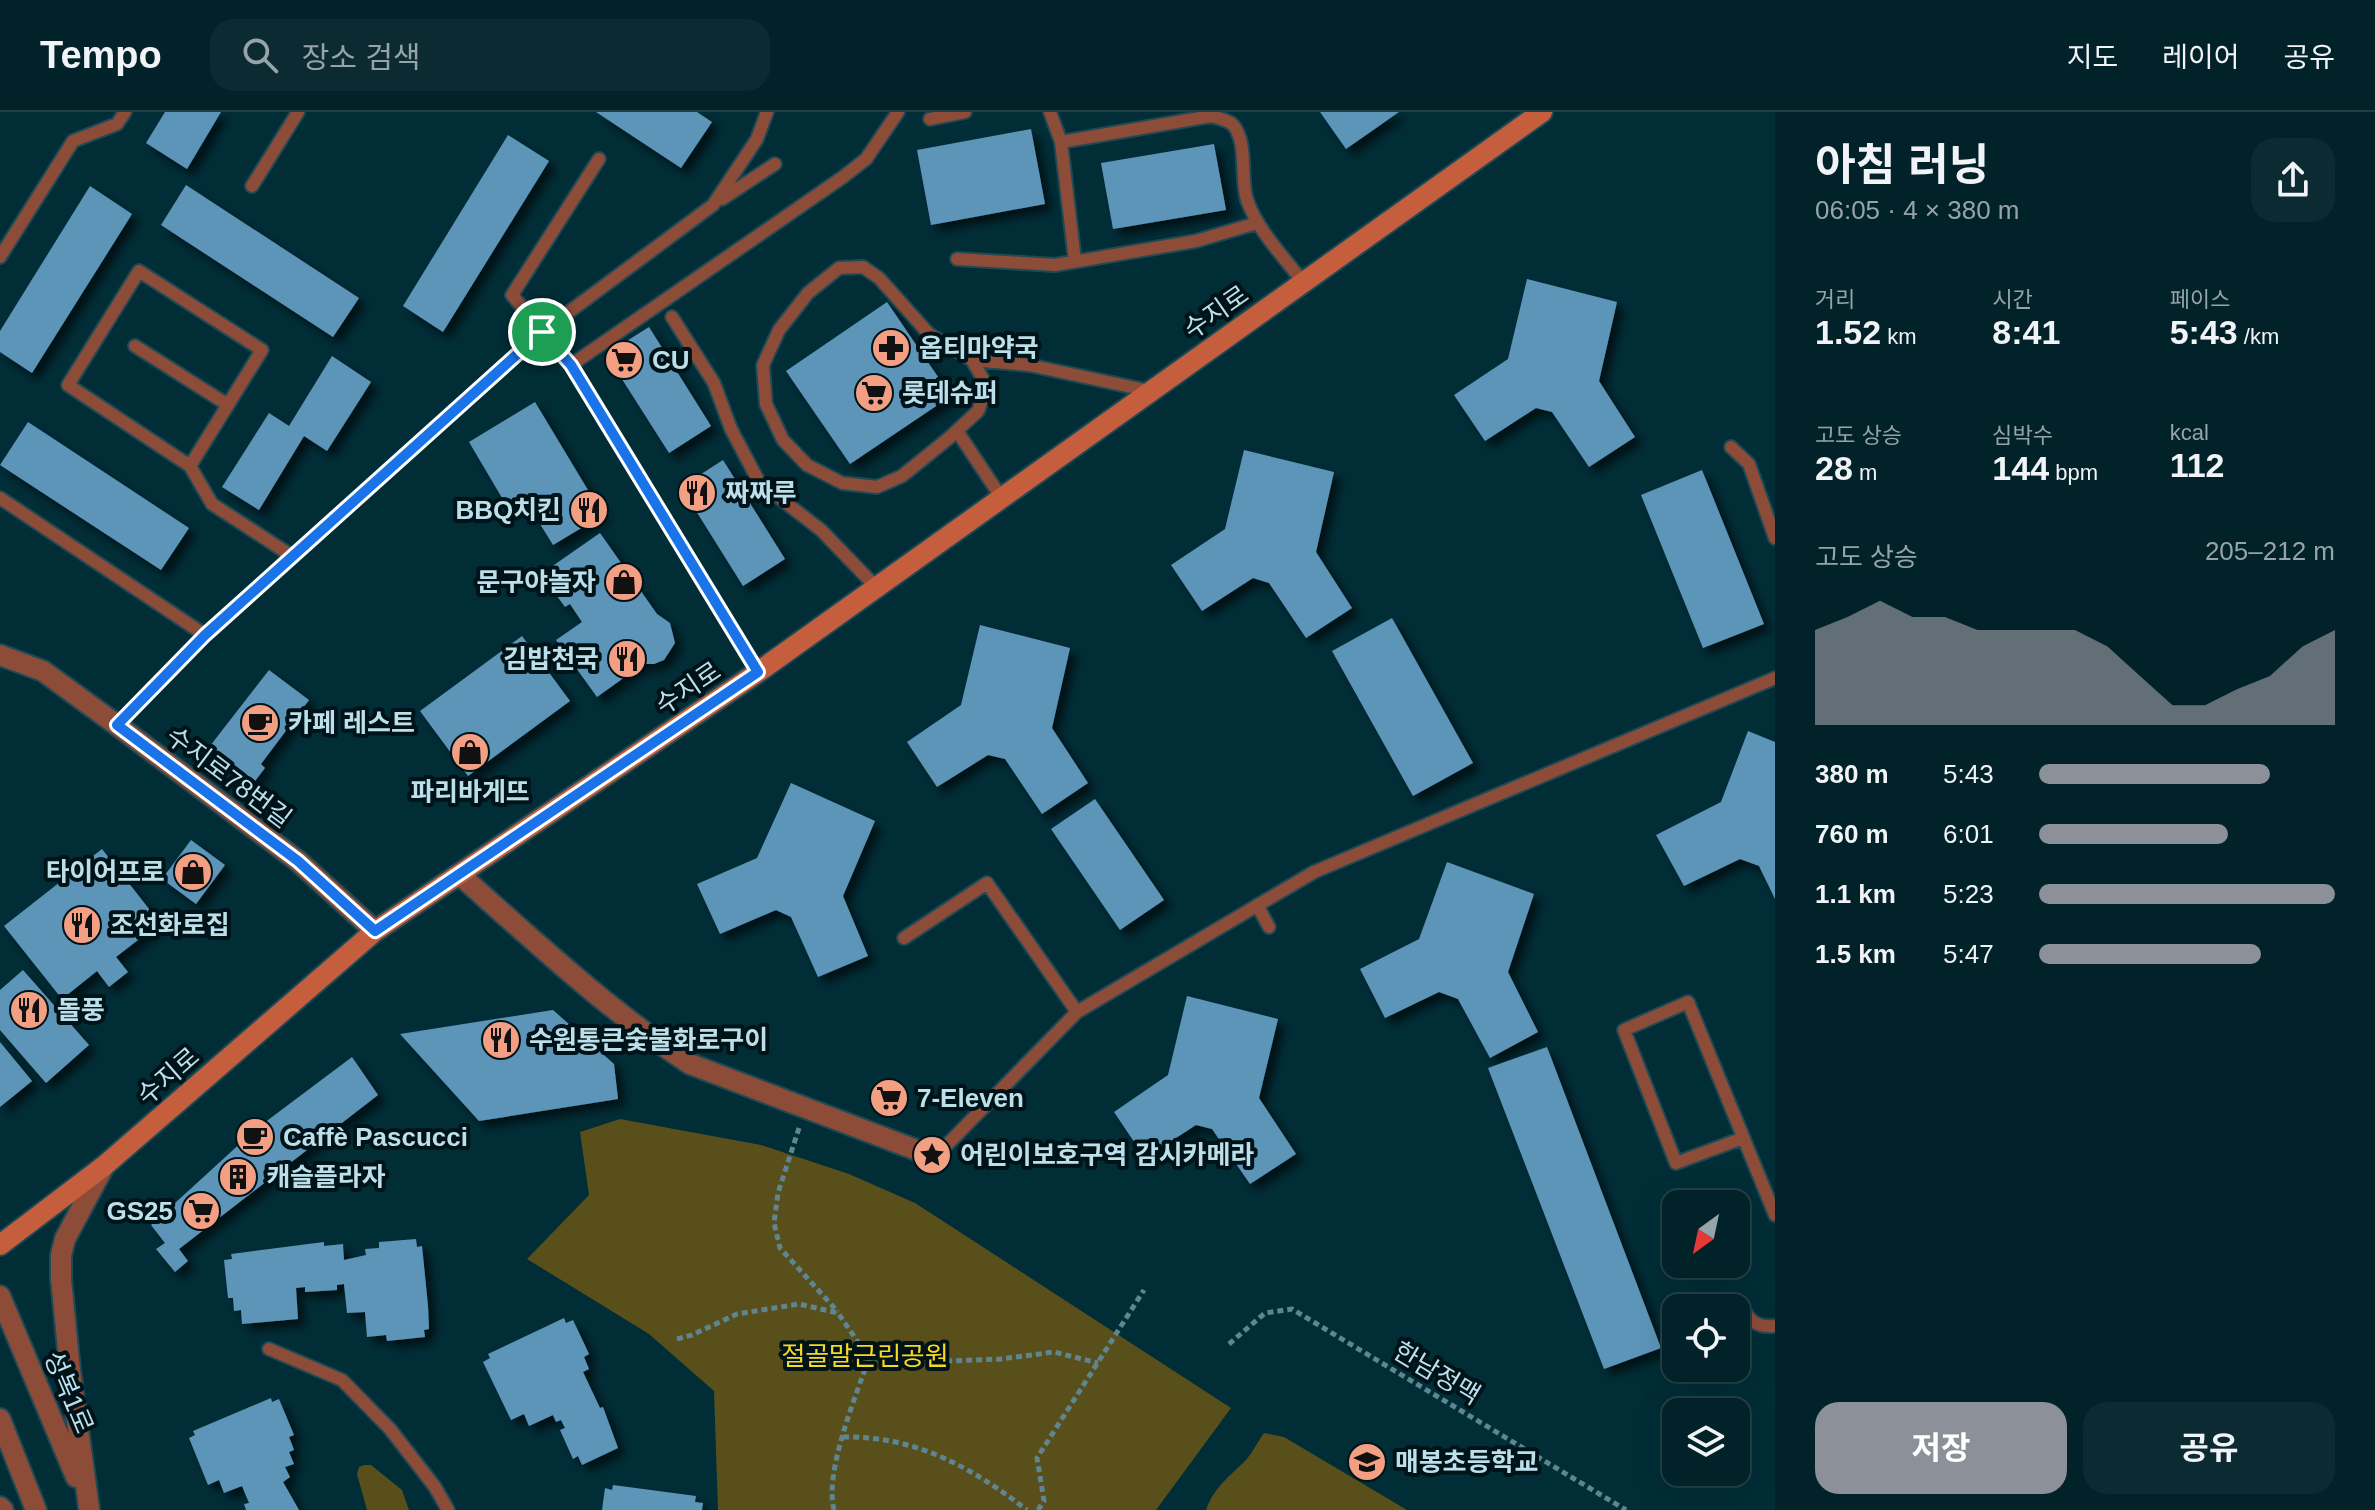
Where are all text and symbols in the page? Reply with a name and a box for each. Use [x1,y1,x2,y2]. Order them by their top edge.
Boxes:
search box [210,19,770,91]
icon: search [238,33,282,77]
text: Tempo [40,34,162,76]
text: 장소 검색 [302,41,421,74]
text: 지도 [2067,42,2118,73]
text: 레이어 [2162,42,2239,73]
text: 공유 [2283,42,2335,73]
button: share [2251,138,2335,222]
text: 아침 러닝 [1815,140,1989,189]
text: 06:05 · 4 × 380 m [1815,195,2020,225]
street label: 수지로 [1178,279,1254,345]
text: 거리 [1815,287,1855,312]
text: 시간 [1992,287,2033,312]
text: 페이스 [2170,287,2230,312]
pin [508,298,576,366]
icon: arrive [520,310,564,354]
text: 1.52 [1815,313,1881,351]
text: 8:41 [1992,313,2060,351]
text: 5:43 [2170,313,2238,351]
text: km [1881,324,1917,349]
text: /km [2238,324,2279,349]
pharmacy icon: 옵티마약국 [870,327,912,369]
place label: 옵티마약국 [919,333,1039,363]
supermarket icon: CU [603,339,645,381]
place label: CU [652,345,690,375]
supermarket icon: 롯데슈퍼 [853,372,895,414]
place label: 롯데슈퍼 [902,378,998,408]
text: kcal [2170,420,2209,445]
text: 고도 상승 [1815,423,1902,448]
text: 심박수 [1992,423,2053,448]
text: 112 [2170,446,2225,484]
text: 28 [1815,449,1853,487]
text: 144 [1992,449,2049,487]
text: m [1853,460,1877,485]
text: bpm [2049,460,2098,485]
restaurant icon: 짜짜루 [676,472,718,514]
place label: 짜짜루 [725,478,797,508]
restaurant icon: BBQ치킨 [568,489,610,531]
place label: BBQ치킨 [455,495,561,525]
text: 205–212 m [2205,536,2335,566]
text: 고도 상승 [1815,542,1918,572]
shop icon: 문구야놀자 [603,561,645,603]
place label: 문구야놀자 [476,567,596,597]
restaurant icon: 김밥천국 [606,638,648,680]
place label: 김밥천국 [503,644,599,674]
street label: 수지로 [650,655,726,721]
cafe icon: 카페 레스트 [239,702,281,744]
place label: 카페 레스트 [288,708,415,738]
street label: 수지로78번길 [161,720,297,834]
shop icon: 파리바게뜨 [449,731,491,773]
text: 380 m [1815,759,1889,789]
text: 5:43 [1943,759,1994,789]
place label: 파리바게뜨 [410,777,530,807]
text: 760 m [1815,819,1889,849]
text: 6:01 [1943,819,1994,849]
shop icon: 타이어프로 [172,851,214,893]
place label: 타이어프로 [45,857,165,887]
text: 1.1 km [1815,879,1896,909]
text: 5:23 [1943,879,1994,909]
restaurant icon: 조선화로집 [61,904,103,946]
place label: 조선화로집 [110,910,230,940]
text: 1.5 km [1815,939,1896,969]
text: 5:47 [1943,939,1994,969]
restaurant icon: 돌풍 [8,989,50,1031]
place label: 돌풍 [57,995,105,1025]
restaurant icon: 수원통큰숯불화로구이 [480,1019,522,1061]
place label: 수원통큰숯불화로구이 [529,1025,768,1055]
street label: 수지로 [131,1041,205,1111]
supermarket icon: 7-Eleven [868,1077,910,1119]
place label: 7-Eleven [917,1083,1024,1113]
cafe icon: Caffè Pascucci [234,1116,276,1158]
place label: Caffè Pascucci [283,1122,468,1152]
place icon: 어린이보호구역 감시카메라 [911,1134,953,1176]
place label: 어린이보호구역 감시카메라 [960,1140,1254,1170]
building icon: 캐슬플라자 [217,1156,259,1198]
place label: 캐슬플라자 [266,1162,386,1192]
supermarket icon: GS25 [180,1190,222,1232]
north arrow [1662,1190,1750,1278]
map controls [1662,1190,1750,1486]
place label: GS25 [107,1196,173,1226]
button: locate [1662,1294,1750,1382]
street label: 한남정맥 [1388,1336,1486,1410]
park label: 절골말근린공원 [781,1341,949,1371]
street label: 성복1로 [38,1346,100,1438]
button: layers [1662,1398,1750,1486]
button: 저장 [1815,1402,2067,1494]
button: 공유 [2083,1402,2335,1494]
school or university icon: 매봉초등학교 [1346,1441,1388,1483]
place label: 매봉초등학교 [1395,1447,1539,1477]

